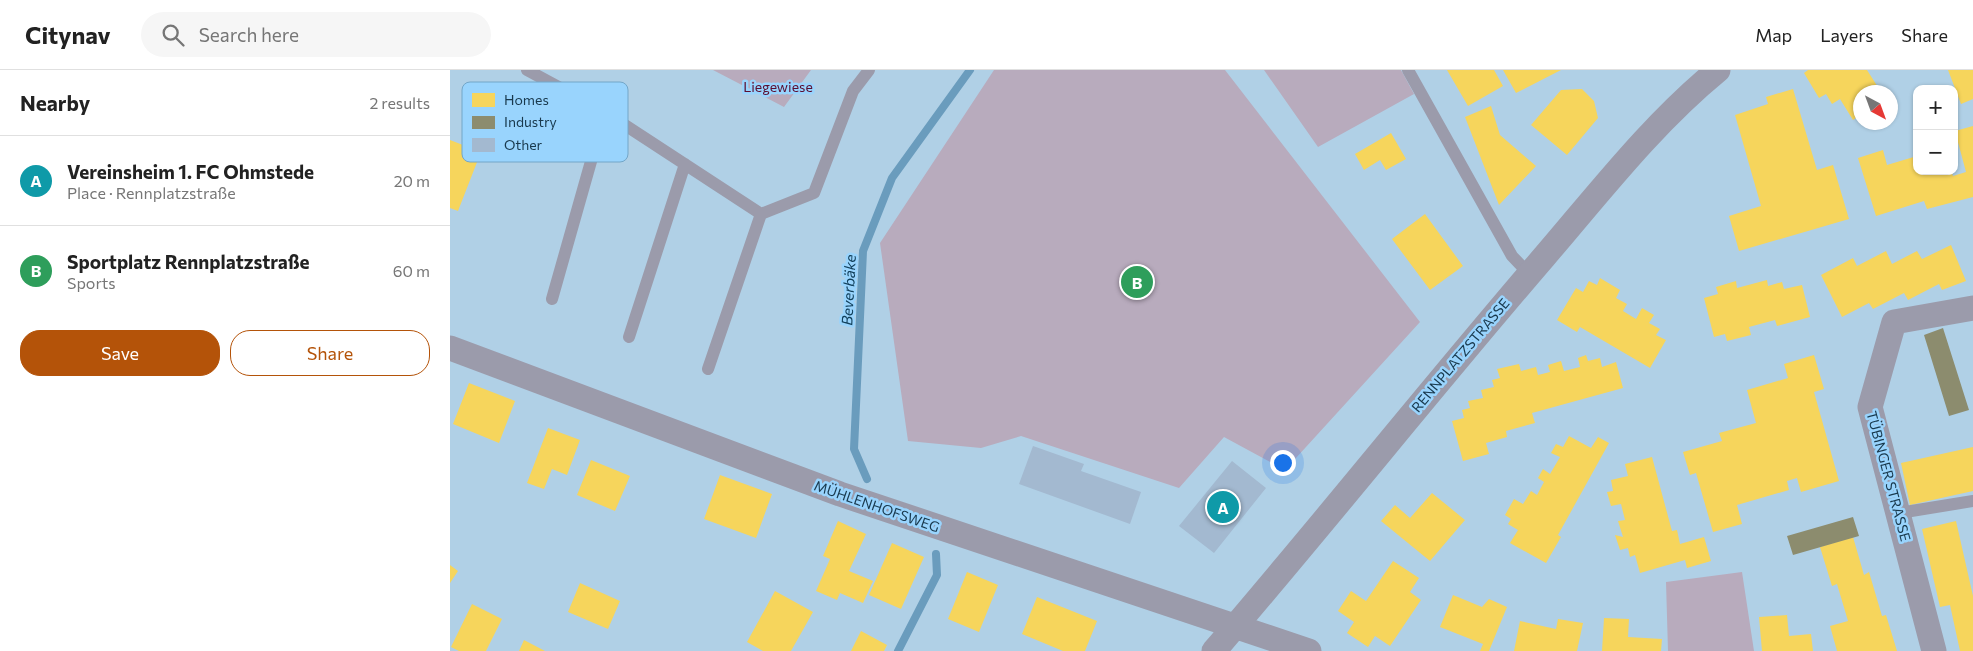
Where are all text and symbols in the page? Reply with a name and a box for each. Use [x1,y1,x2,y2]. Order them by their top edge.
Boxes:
search box [141,12,491,57]
text: Citynav [25,20,111,49]
icon: search [159,21,187,49]
text: Search here [199,23,299,46]
text: Map [1755,24,1792,46]
text: Layers [1820,24,1873,46]
text: Share [1901,24,1948,46]
park label: Liegewiese [743,78,813,95]
legend [462,82,628,162]
north arrow [1853,85,1898,130]
map controls [1913,85,1958,175]
button: + [1913,85,1958,130]
text: Nearby [20,90,90,115]
text: Homes [504,91,549,108]
text: 2 results [369,93,430,112]
text: Industry [504,113,557,130]
button: − [1913,130,1958,175]
text: Other [504,136,543,153]
text: Vereinsheim 1. FC Ohmstede [67,160,314,183]
text: A [30,171,42,190]
text: 20 m [394,171,430,190]
text: Place · Rennplatzstraße [67,183,236,202]
text: Sportplatz Rennplatzstraße [67,250,310,273]
water label: Beverbäke [837,254,859,326]
text: B [31,261,41,280]
text: 60 m [393,261,430,280]
pin: B [1121,263,1153,301]
text: Sports [67,273,116,292]
street label: RENNPLATZSTRASSE [1407,295,1513,415]
button: Save [20,330,220,376]
button: Share [230,330,430,376]
street label: TÜBINGER STRASSE [1863,409,1915,543]
your location [1270,450,1296,476]
street label: MÜHLENHOFSWEG [812,477,942,535]
pin: A [1207,488,1239,526]

